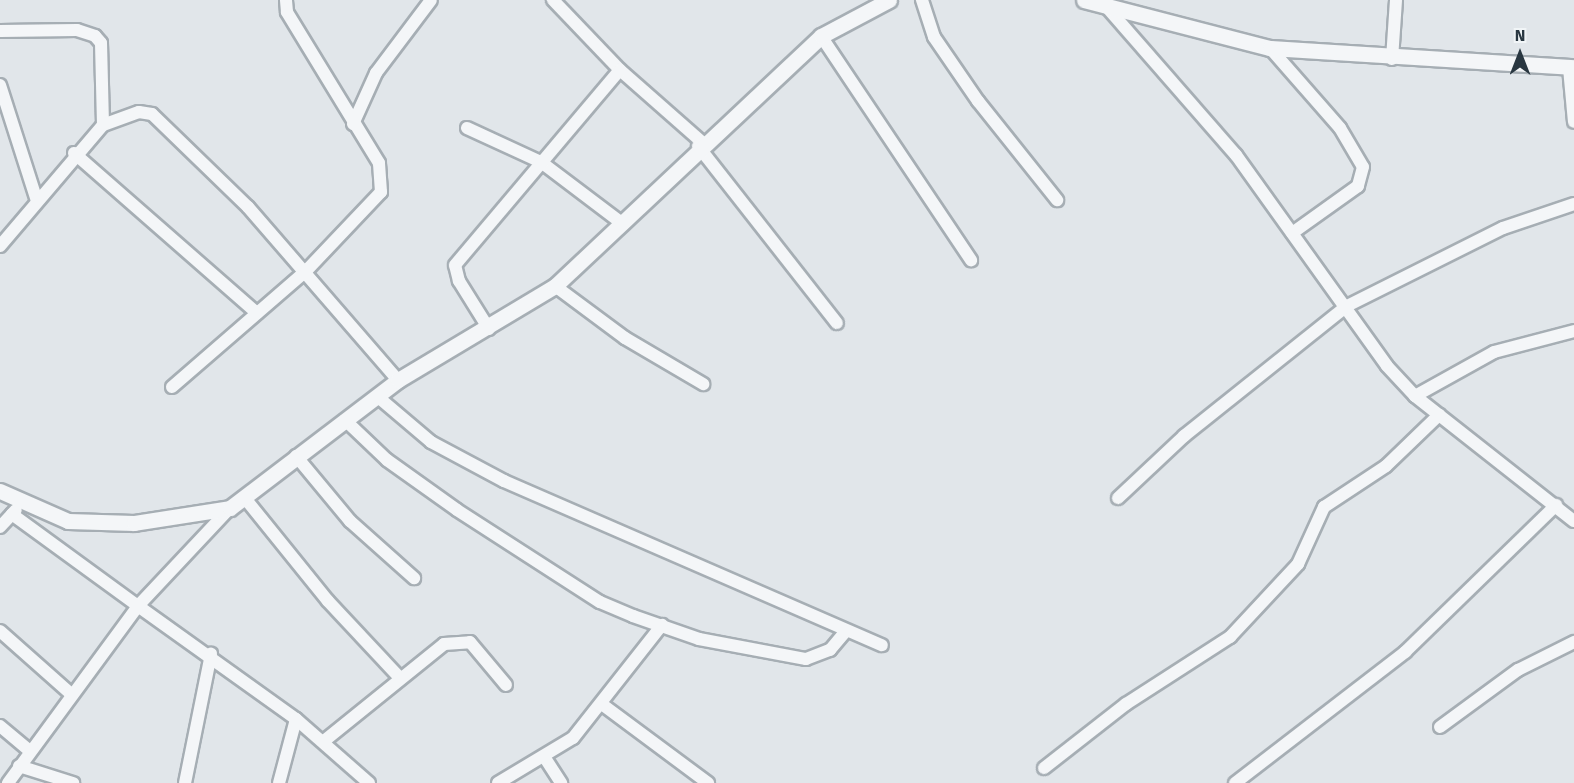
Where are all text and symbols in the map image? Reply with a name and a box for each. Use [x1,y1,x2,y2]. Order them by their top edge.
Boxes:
north arrow [1490,24,1550,84]
text: N [1515,26,1525,45]

